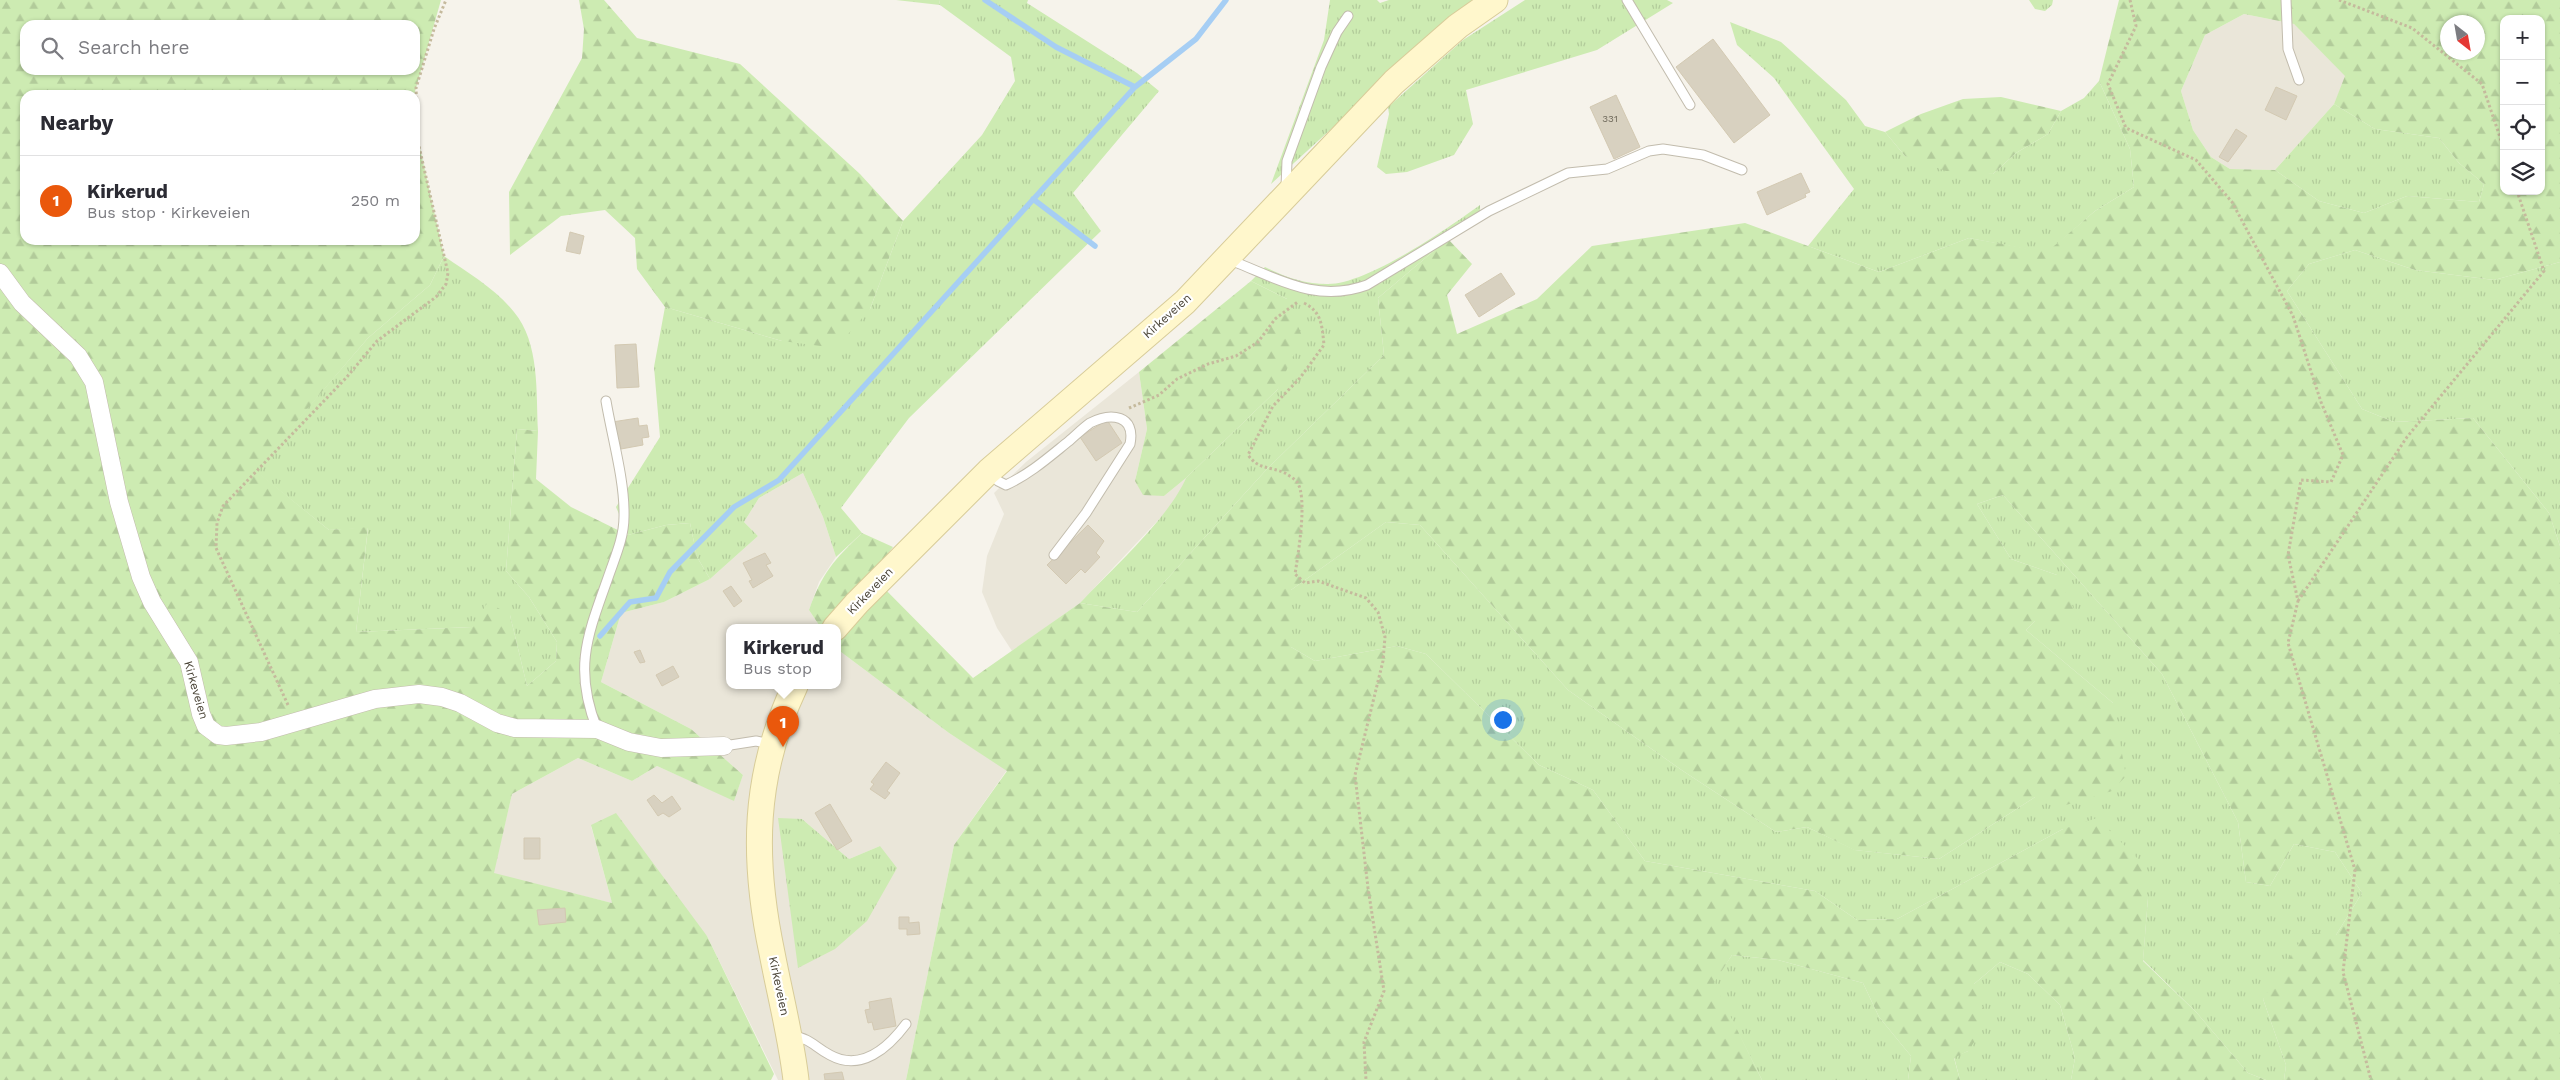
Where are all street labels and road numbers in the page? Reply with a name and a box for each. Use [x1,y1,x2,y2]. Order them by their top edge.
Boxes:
street label: Kirkeveien [1140,291,1194,341]
street label: Kirkeveien [844,565,896,617]
street label: Kirkeveien [181,659,211,721]
street label: Kirkeveien [766,955,792,1017]

